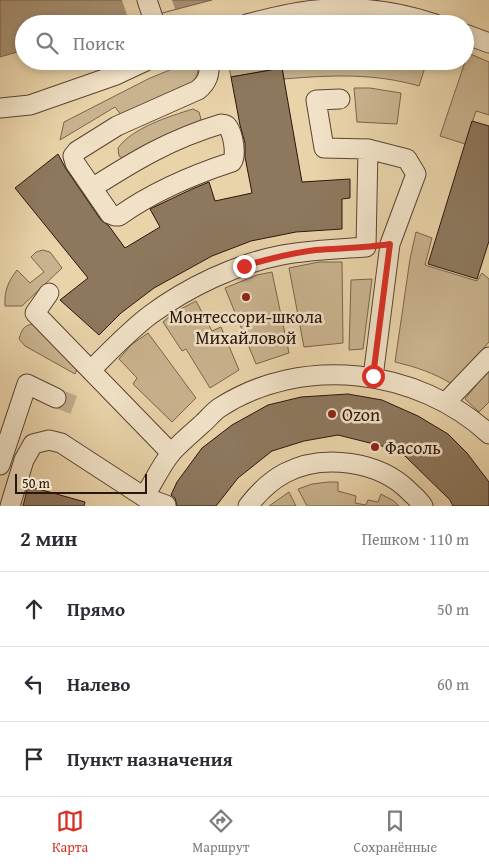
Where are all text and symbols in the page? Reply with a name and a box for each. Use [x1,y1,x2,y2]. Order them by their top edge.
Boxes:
search box [15,15,474,70]
icon: search [33,29,61,57]
text: Поиск [73,29,125,57]
route end [233,255,256,278]
marker: Монтессори-школа Михайловой [240,291,252,303]
place label: Монтессори-школа Михайловой [169,303,323,351]
route start [362,365,385,388]
place label: Ozon [342,401,380,428]
marker: Ozon [326,408,338,420]
place label: Фасоль [385,434,441,461]
marker: Фасоль [369,441,381,453]
scale bar [15,471,148,494]
text: 50 m [22,473,50,493]
text: 2 мин [20,523,77,554]
text: Пешком · 110 m [362,527,469,551]
icon: ahead [20,595,48,623]
text: Прямо [67,595,125,623]
text: 50 m [437,597,469,621]
icon: left [20,670,48,698]
text: Налево [67,670,130,698]
text: 60 m [437,672,469,696]
icon: arrive [20,745,48,773]
text: Пункт назначения [67,745,233,773]
tab: Карта [52,807,88,857]
tab: Маршрут [192,807,250,857]
tab: Сохранённые [354,807,437,857]

